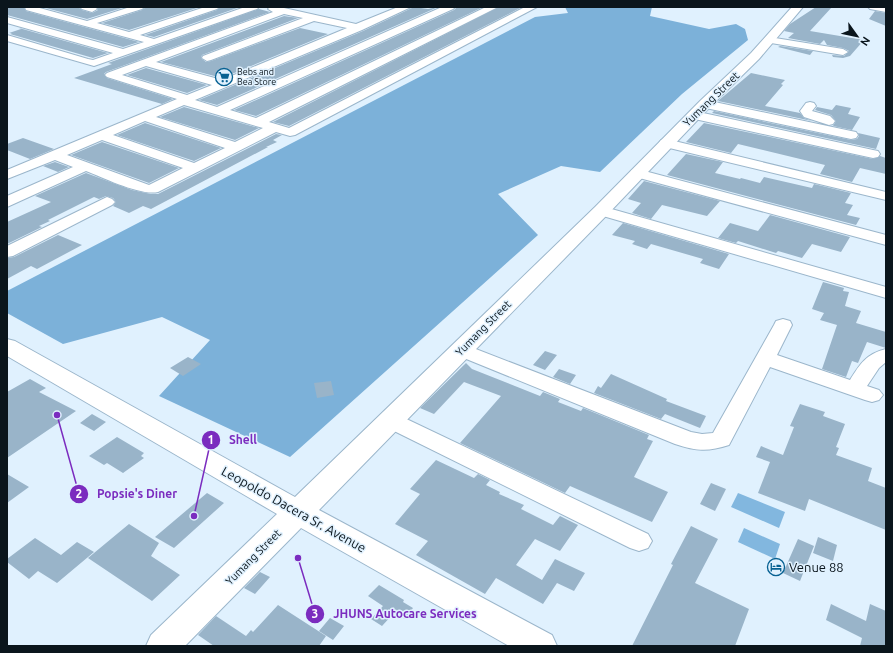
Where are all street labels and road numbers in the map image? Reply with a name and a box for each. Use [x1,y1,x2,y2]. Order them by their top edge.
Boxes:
street label: Yumang Street [680,69,742,129]
street label: Yumang Street [453,297,514,358]
street label: Leopoldo Dacera Sr. Avenue [219,463,369,555]
street label: Yumang Street [223,526,284,587]

